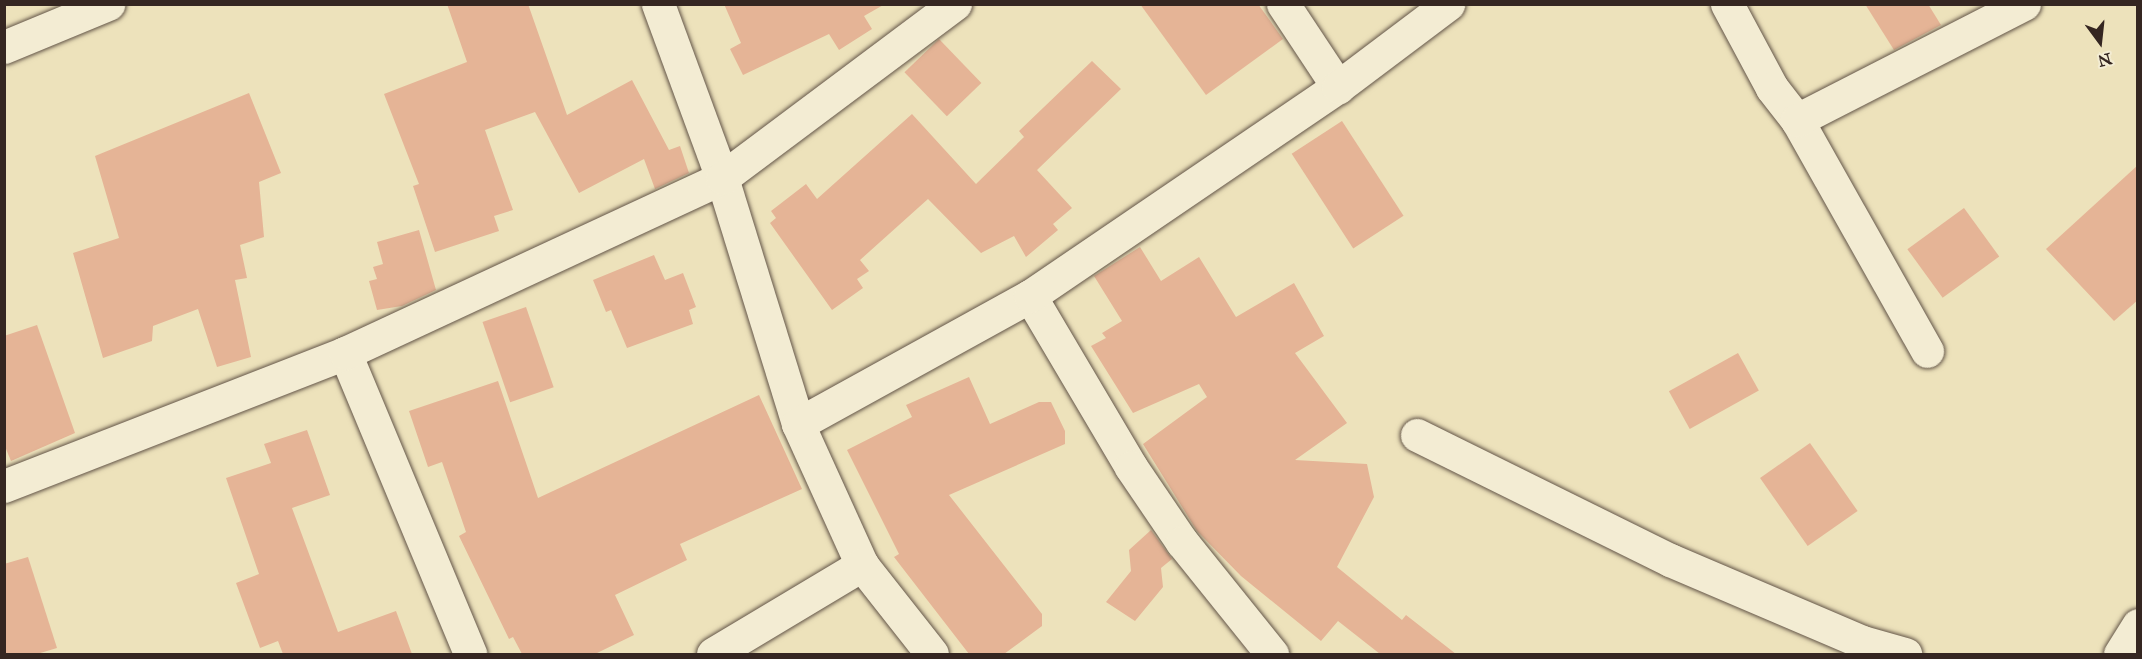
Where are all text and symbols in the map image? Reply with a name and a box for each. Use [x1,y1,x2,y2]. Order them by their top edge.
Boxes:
north arrow [2070,12,2130,72]
text: N [2096,49,2114,71]

